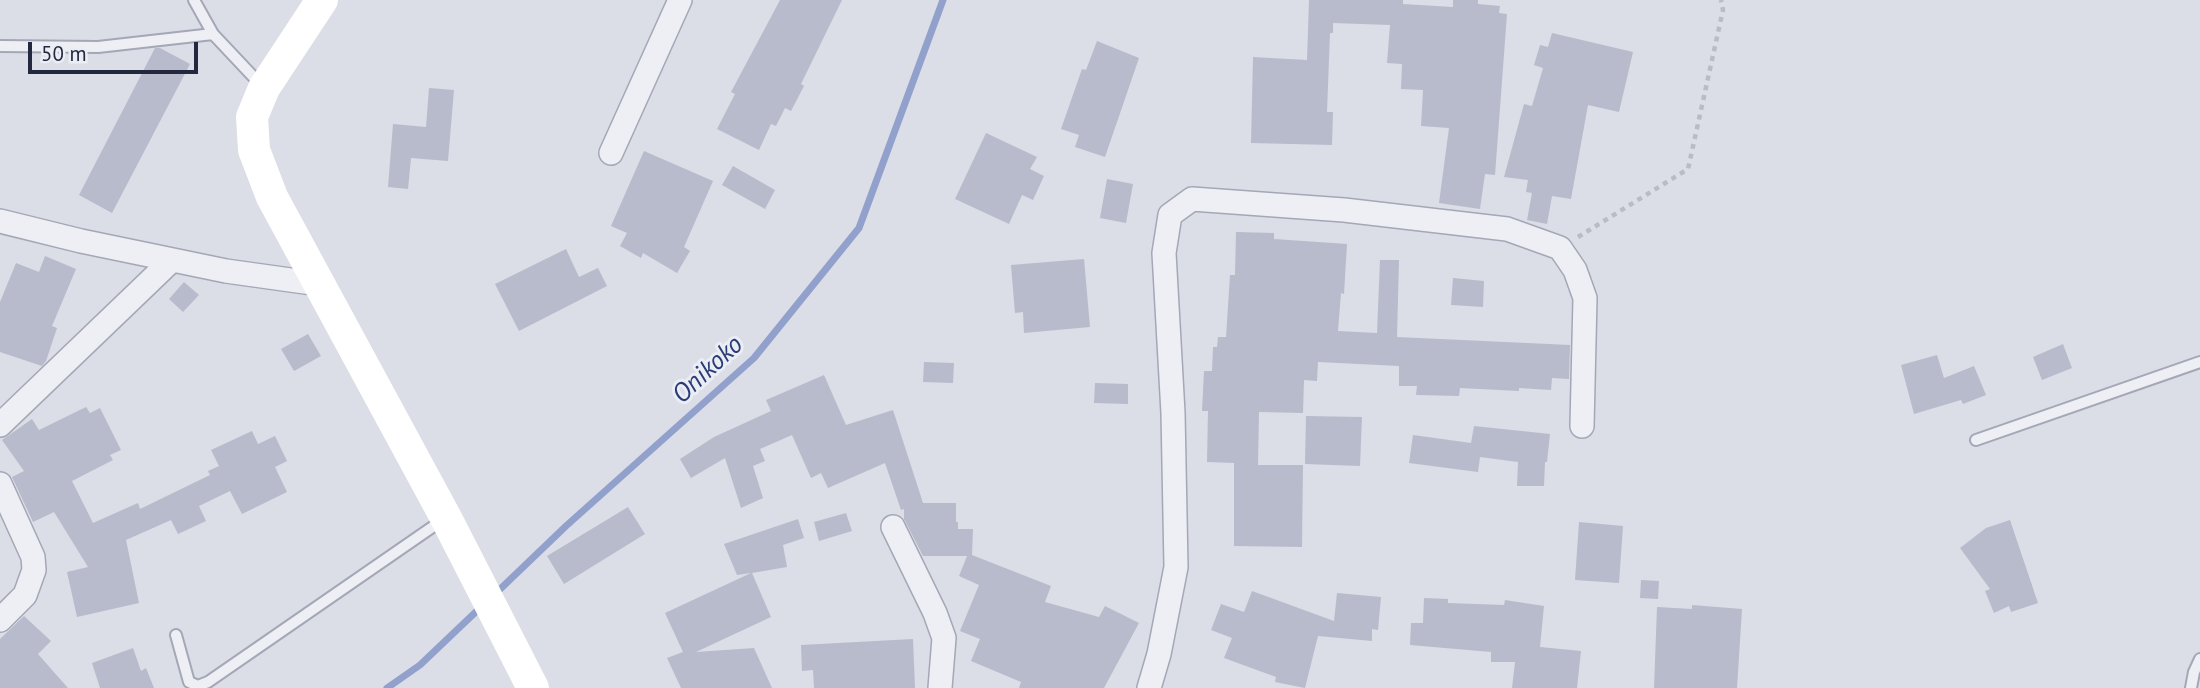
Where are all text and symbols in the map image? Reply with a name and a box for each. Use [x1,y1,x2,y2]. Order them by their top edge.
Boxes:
scale bar [32,28,201,72]
text: 50 m [41,40,87,67]
water label: Onikoko [666,330,750,410]

